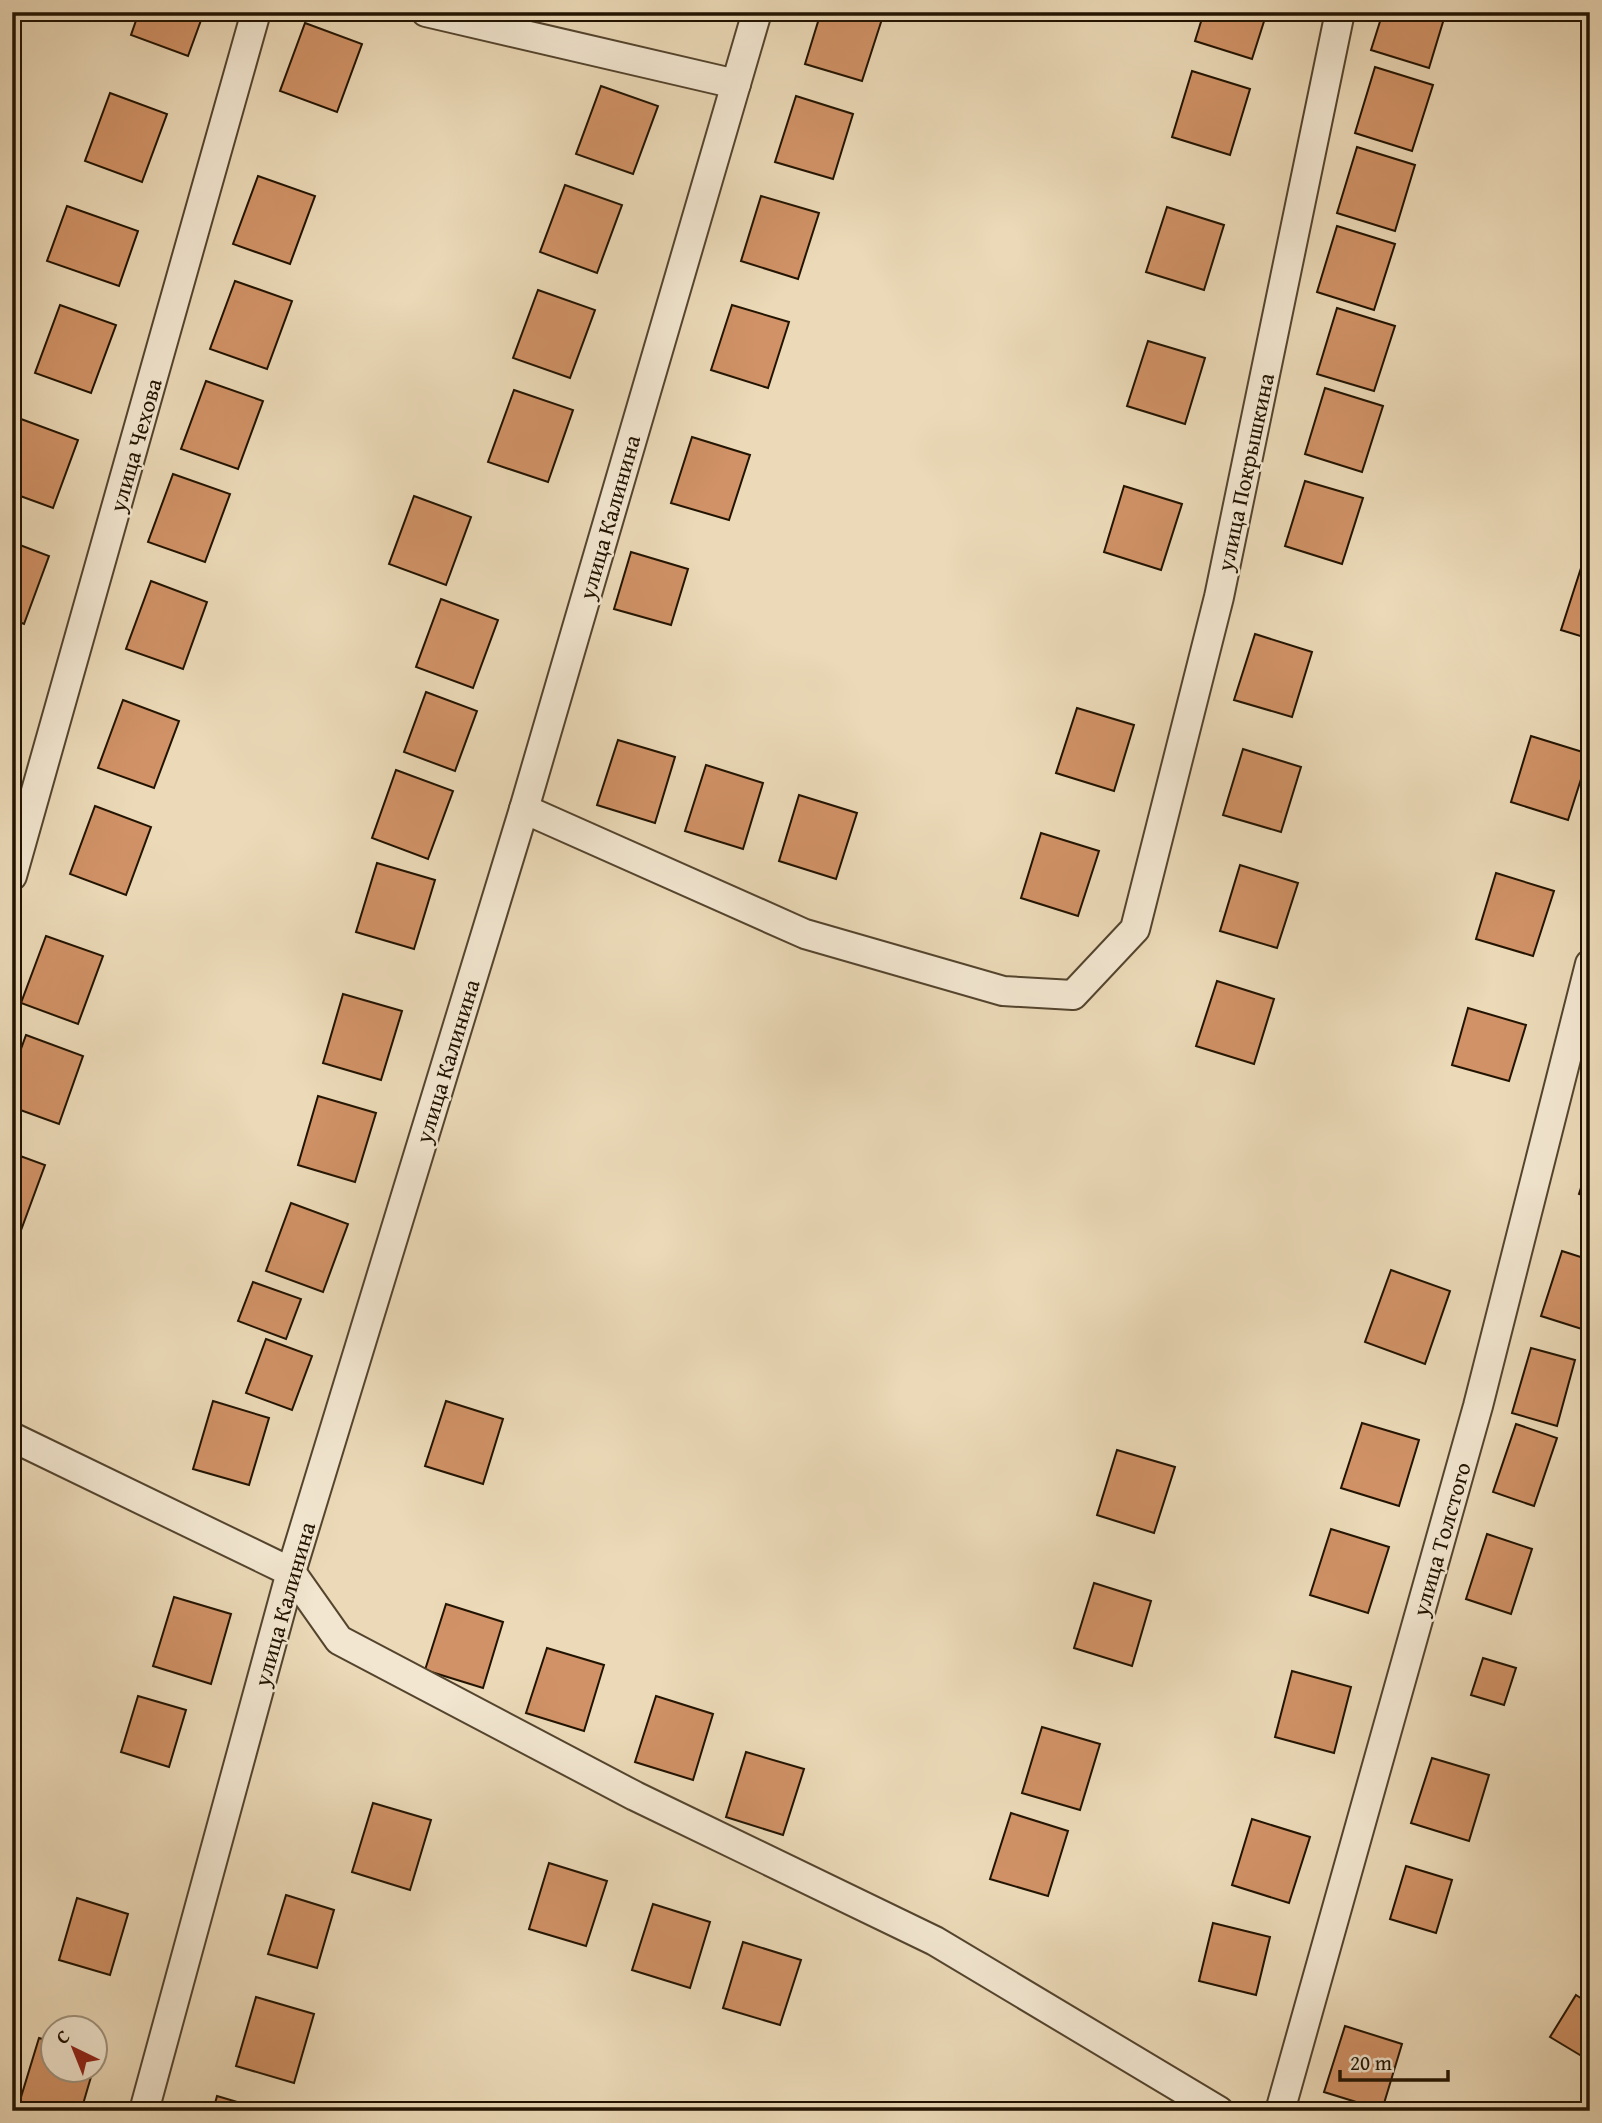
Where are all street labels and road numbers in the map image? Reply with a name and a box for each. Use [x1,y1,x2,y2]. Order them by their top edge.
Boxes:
street label: улица Покрышкина [1208,370,1282,575]
street label: улица Чехова [100,374,170,517]
street label: улица Калинина [569,431,648,604]
street label: улица Калинина [406,975,488,1148]
street label: улица Толстого [1403,1458,1479,1621]
street label: улица Калинина [244,1518,323,1691]

